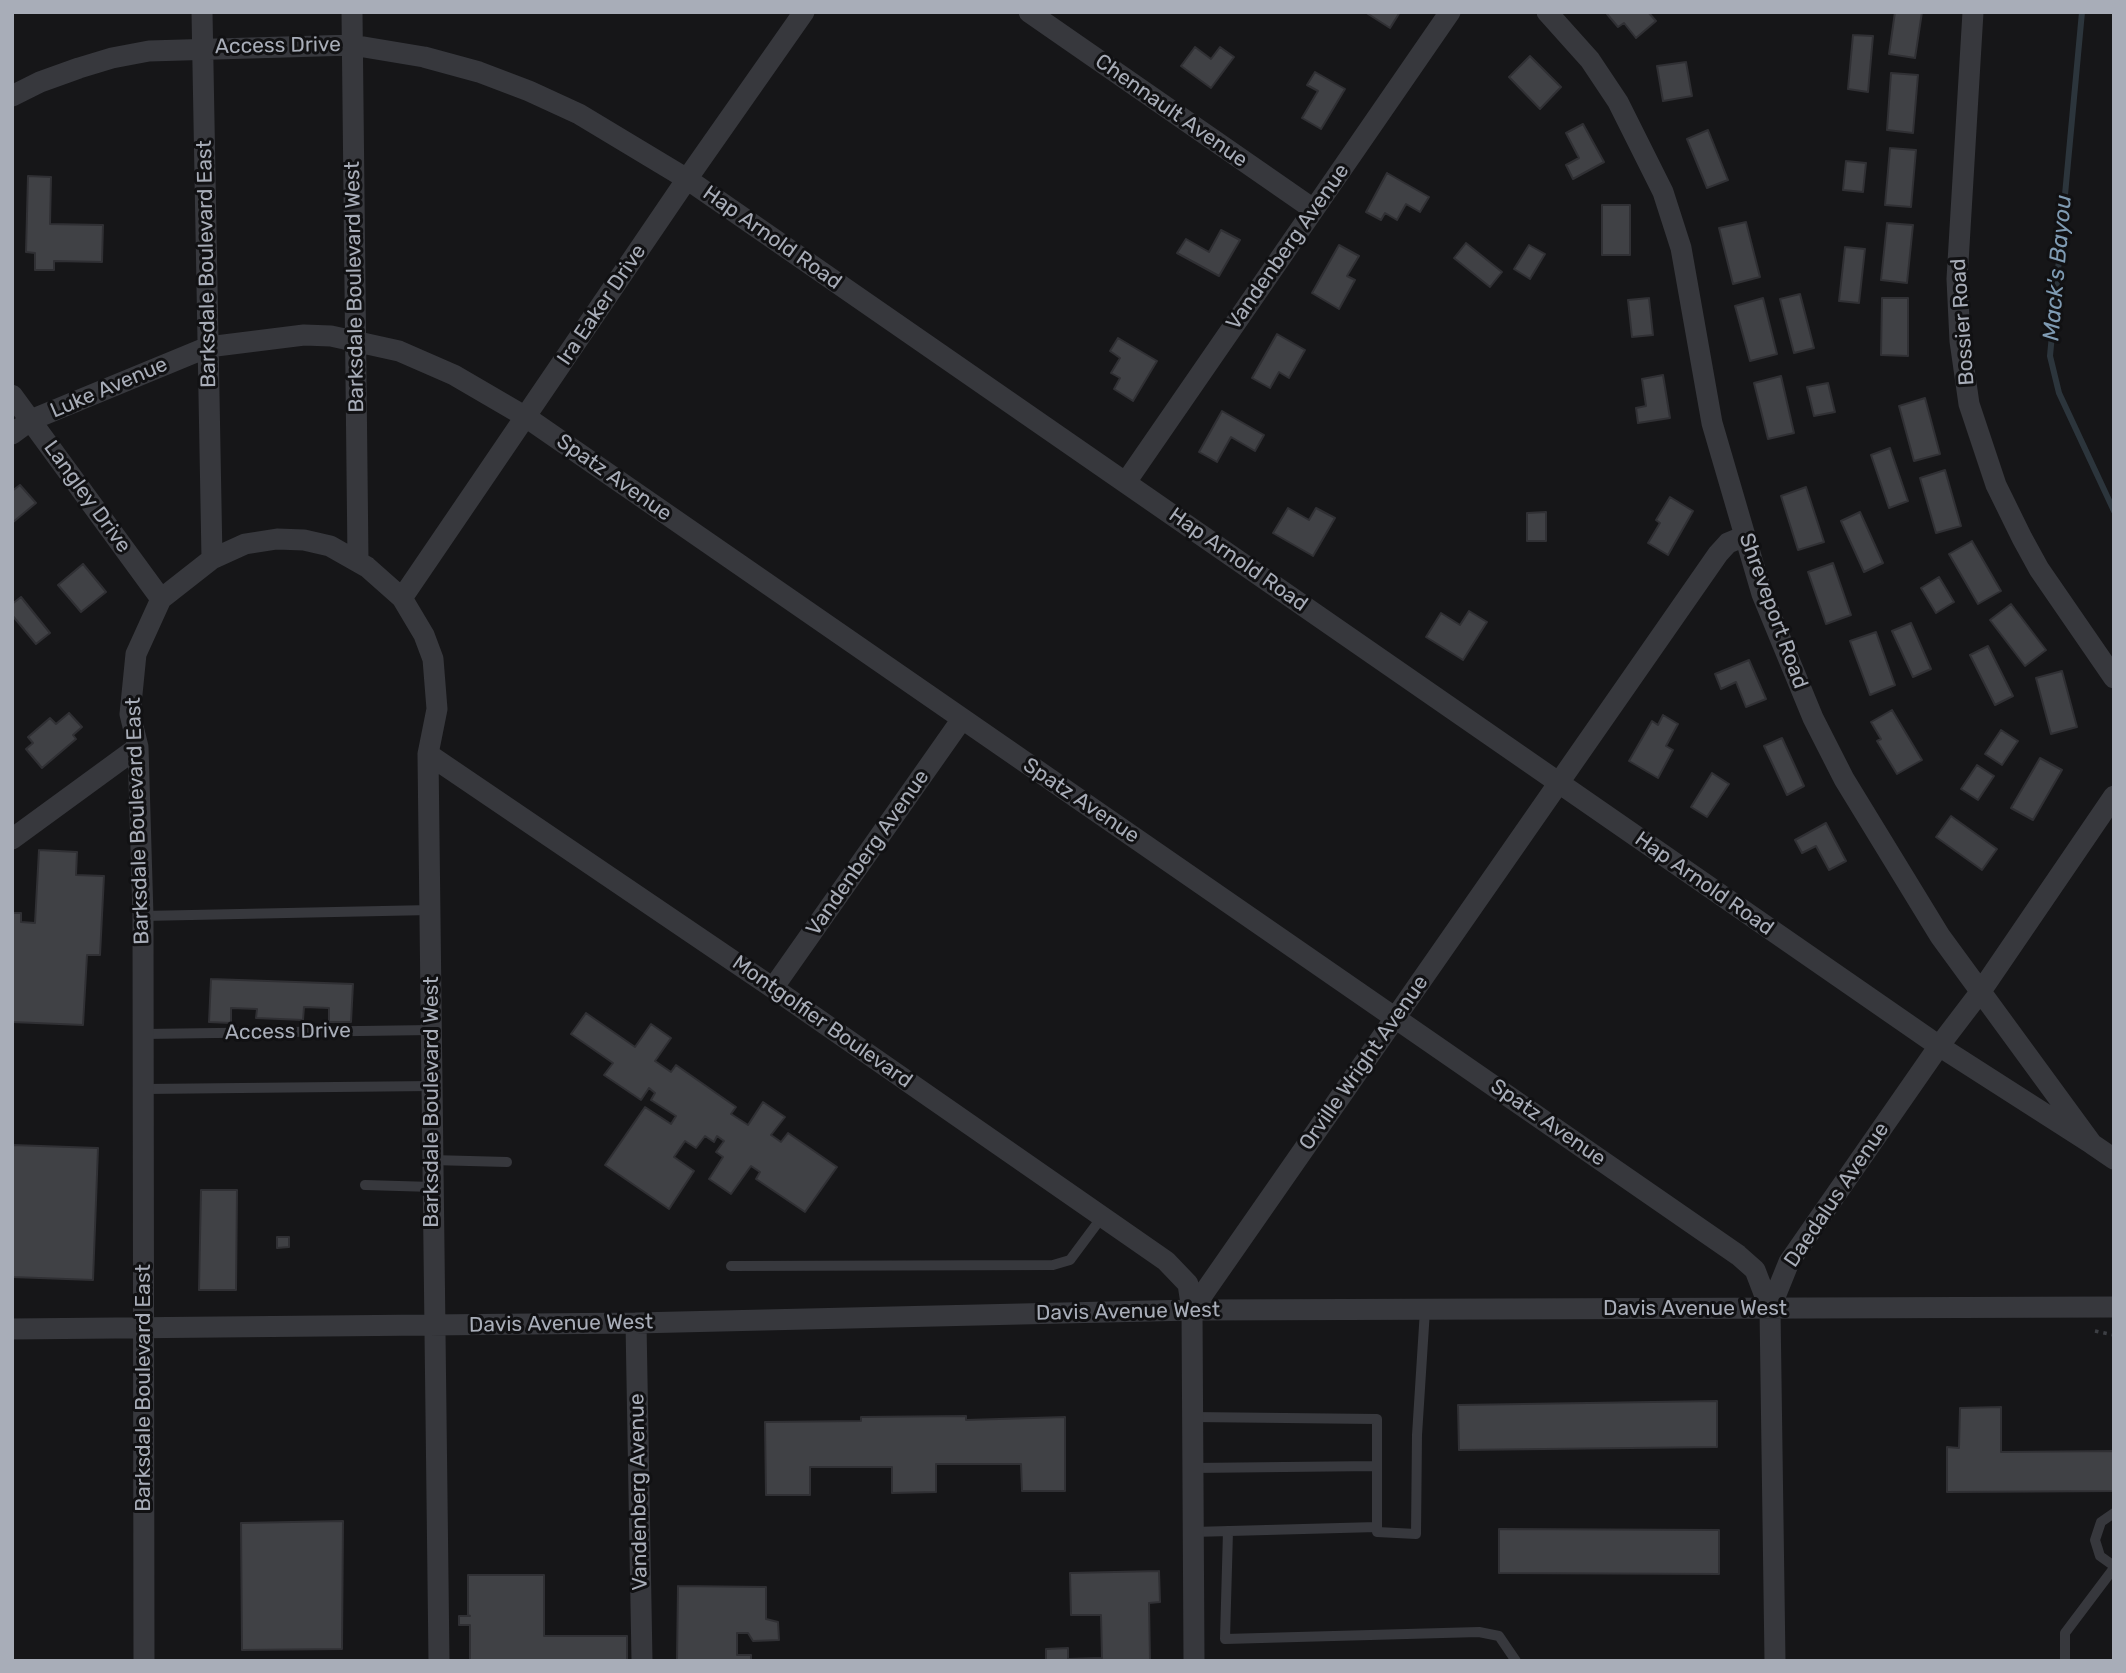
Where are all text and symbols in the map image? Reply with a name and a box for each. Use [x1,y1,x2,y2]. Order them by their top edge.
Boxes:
street label: Access Drive [215,32,341,60]
street label: Chennault Avenue [1090,49,1252,173]
street label: Barksdale Boulevard East [192,140,222,388]
street label: Vandenberg Avenue [1221,159,1355,335]
street label: Barksdale Boulevard West [340,161,370,413]
street label: Hap Arnold Road [698,181,846,295]
water label: Mack's Bayou [2038,194,2078,342]
street label: Ira Eaker Drive [552,240,652,370]
street label: Bossier Road [1946,258,1980,386]
street label: Luke Avenue [47,352,171,424]
street label: Spatz Avenue [552,429,676,527]
street label: Langley Drive [38,436,136,558]
street label: Hap Arnold Road [1164,503,1312,617]
street label: Shreveport Road [1733,530,1813,692]
street label: Barksdale Boulevard East [121,697,155,945]
street label: Spatz Avenue [1018,753,1144,849]
street label: Vandenberg Avenue [801,765,935,941]
street label: Hap Arnold Road [1630,827,1778,941]
street label: Montgolfier Boulevard [727,950,917,1094]
street label: Orville Wright Avenue [1294,971,1434,1155]
street label: Barksdale Boulevard West [419,976,445,1228]
street label: Access Drive [225,1018,351,1046]
street label: Spatz Avenue [1486,1074,1610,1172]
street label: Daedalus Avenue [1779,1118,1895,1272]
street label: Barksdale Boulevard East [131,1264,157,1512]
street label: Davis Avenue West [1603,1296,1787,1322]
street label: Davis Avenue West [1036,1298,1220,1326]
street label: Davis Avenue West [469,1310,653,1338]
street label: Vandenberg Avenue [625,1393,653,1591]

